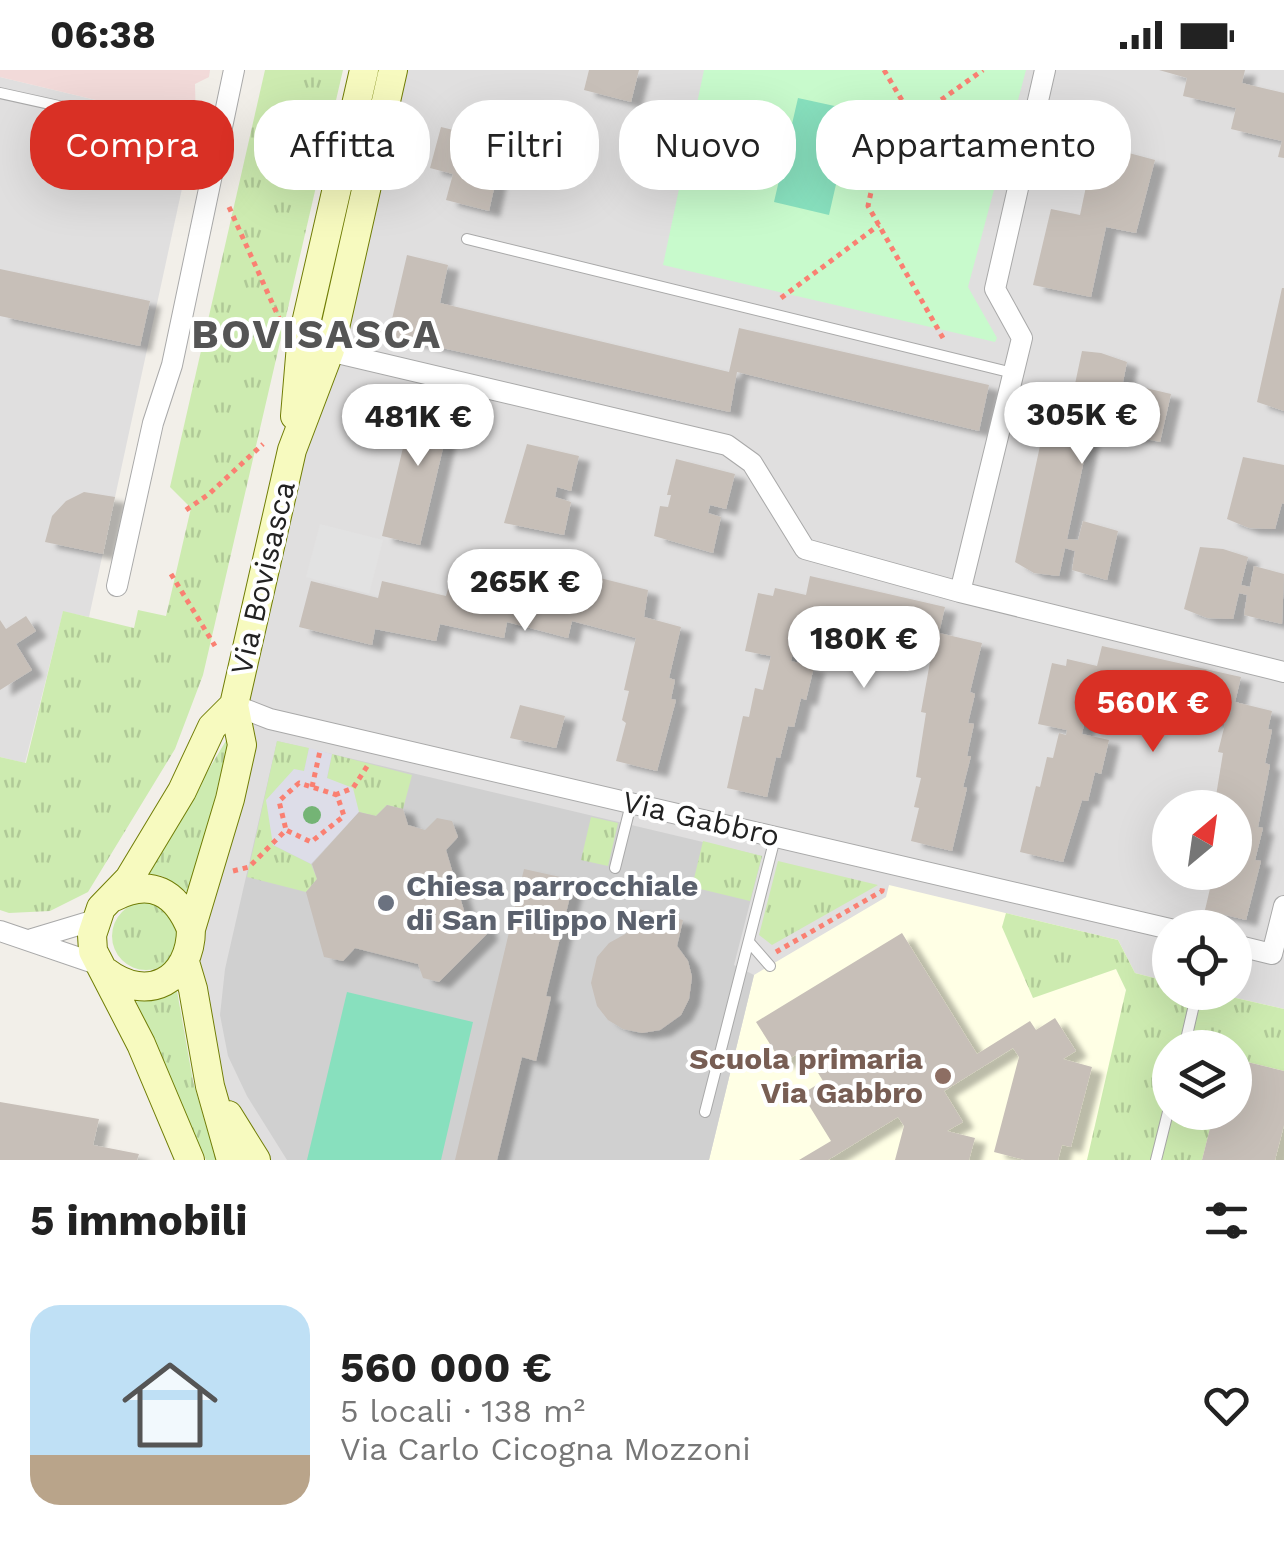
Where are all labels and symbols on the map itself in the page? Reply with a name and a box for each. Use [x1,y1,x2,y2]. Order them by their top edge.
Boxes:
district label: BOVISASCA [191,311,443,358]
pin: 305K € [1001,382,1163,467]
pin: 481K € [337,384,499,469]
street label: Via Bovisasca [223,478,302,678]
pin: 265K € [444,549,606,634]
pin: 180K € [783,606,945,691]
pin: 560K € [1072,670,1234,755]
street label: Via Gabbro [619,783,783,854]
north arrow [1152,790,1252,890]
place label: Chiesa parrocchiale di San Filippo Neri [406,868,698,937]
marker: Chiesa parrocchiale di San Filippo Neri [375,892,397,914]
place label: Scuola primaria Via Gabbro [689,1041,924,1110]
marker: Scuola primaria Via Gabbro [932,1065,954,1087]

